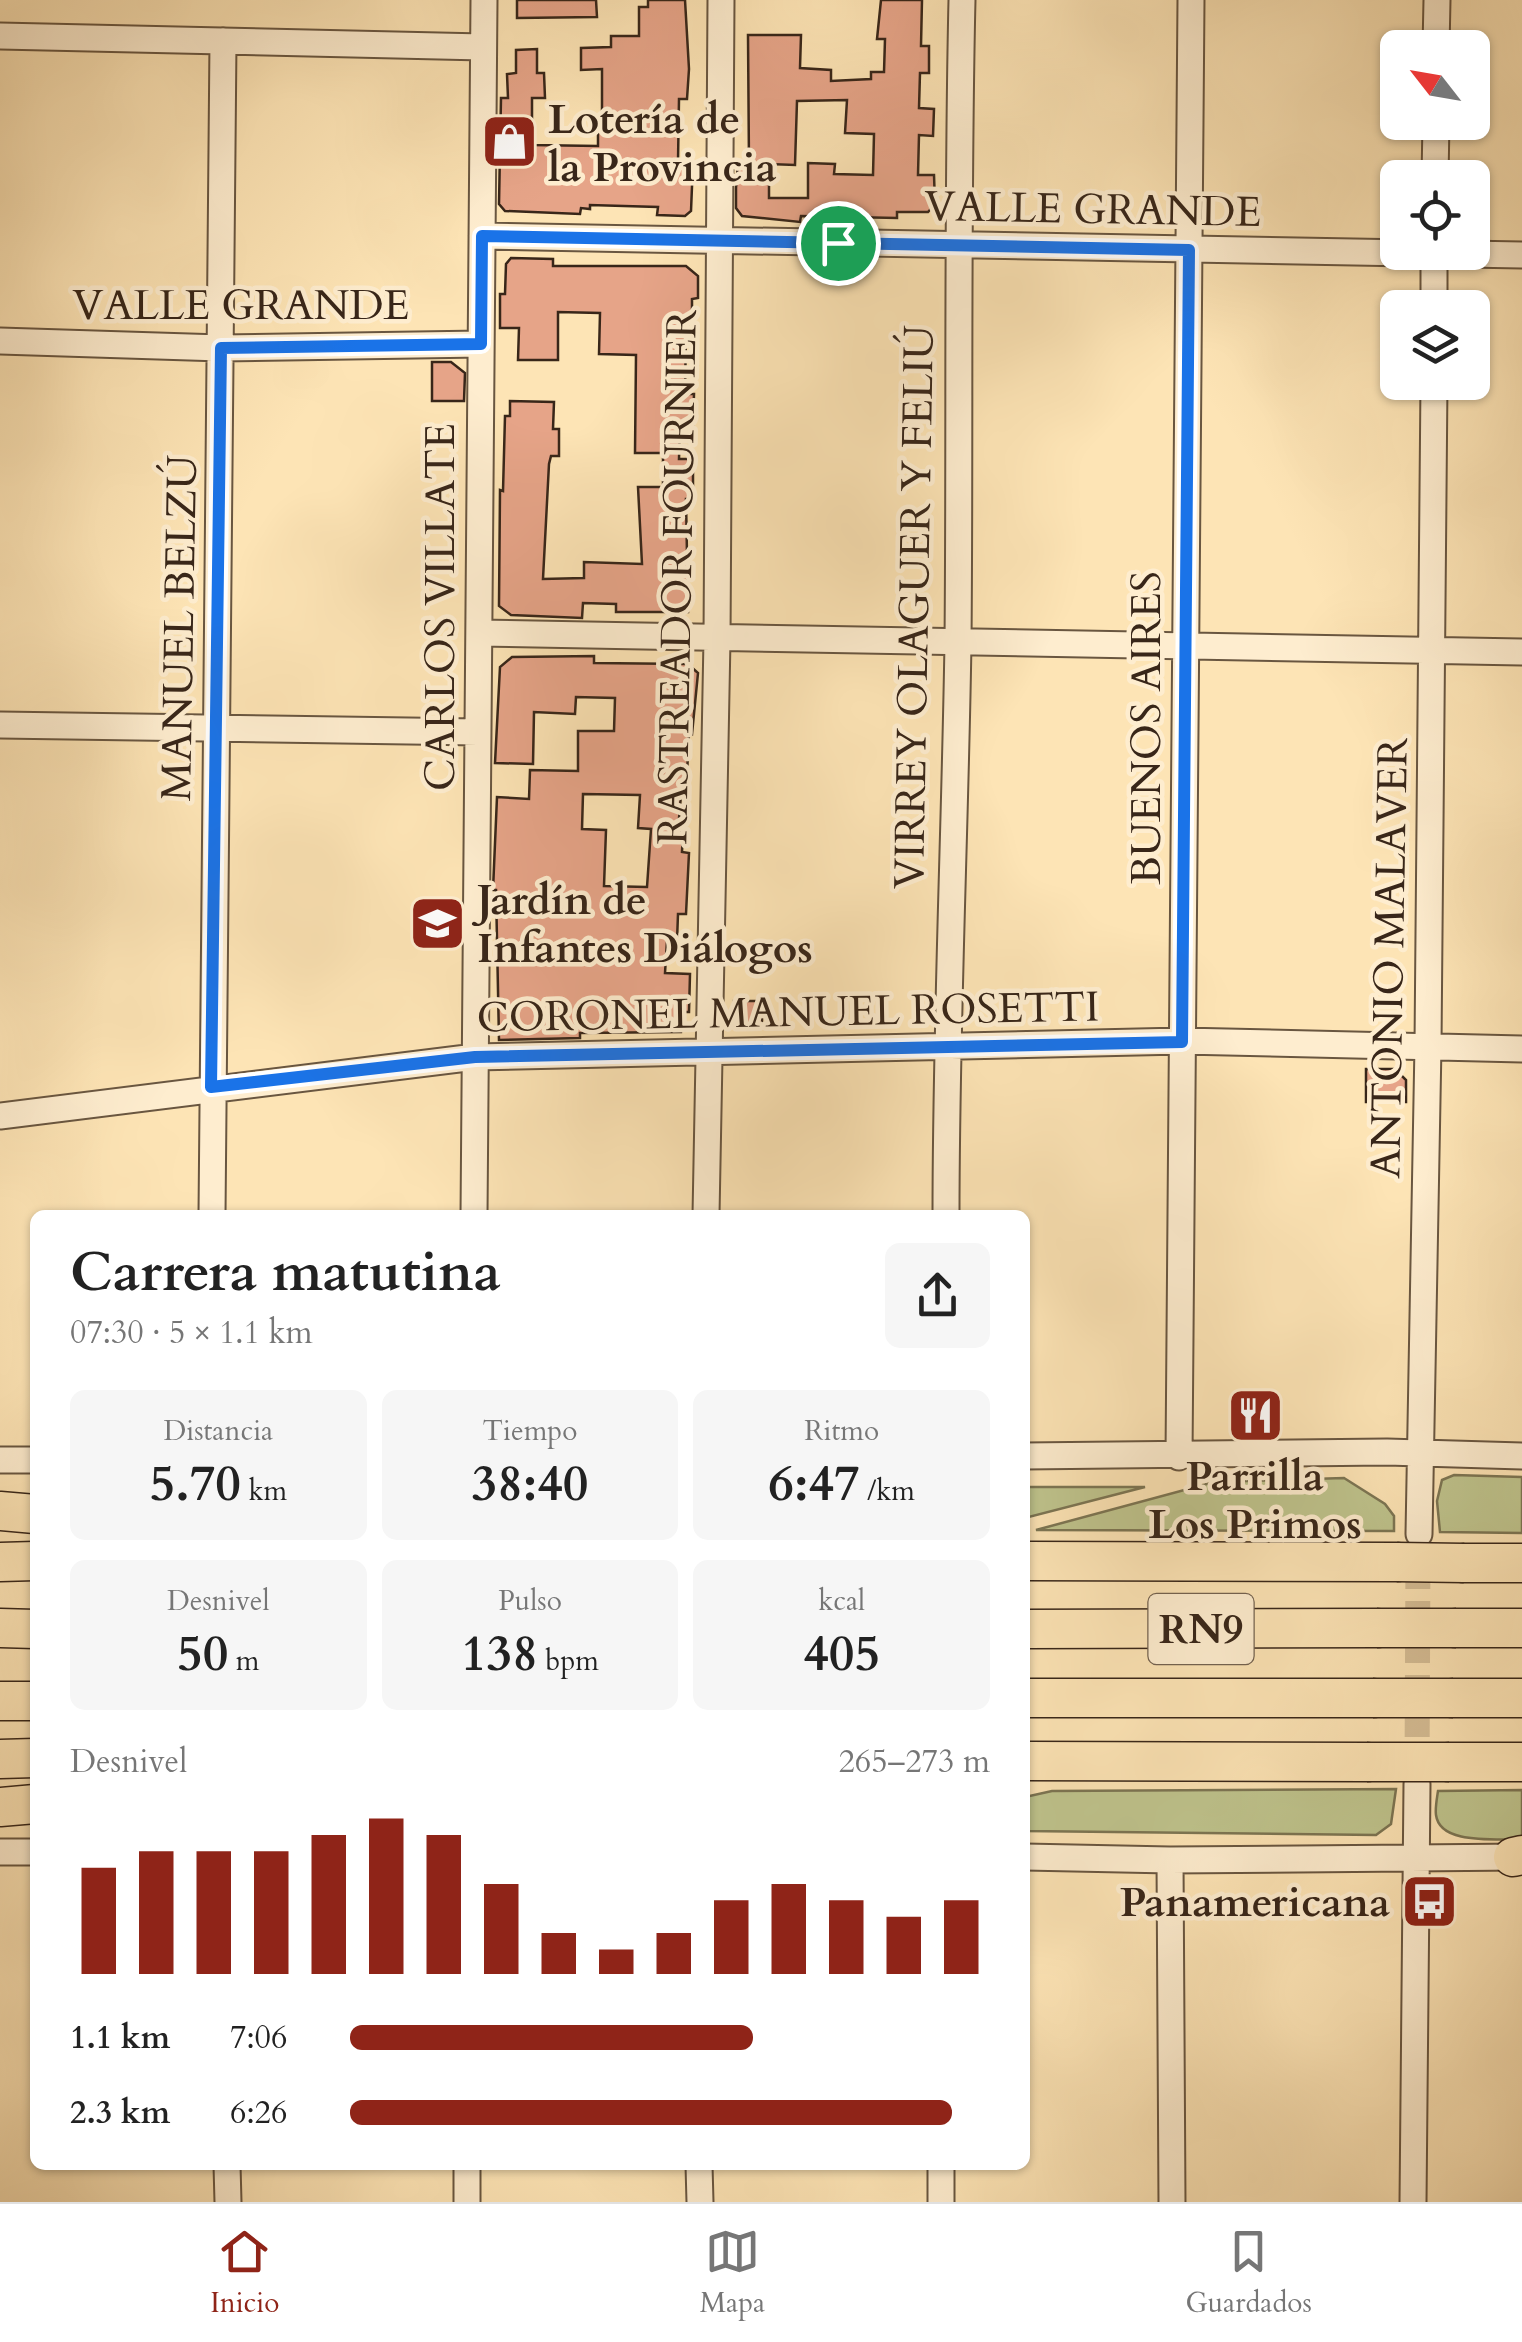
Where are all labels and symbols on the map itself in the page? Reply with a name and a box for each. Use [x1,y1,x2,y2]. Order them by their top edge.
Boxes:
north arrow [1380,30,1490,140]
place label: Lotería de la Provincia [548,91,777,196]
shop icon: Lotería de la Provincia [479,112,539,172]
street label: VALLE GRANDE [924,178,1262,241]
pin [796,201,881,286]
street label: VALLE GRANDE [73,277,409,334]
street label: RASTREADOR FOURNIER [644,309,711,845]
street label: VIRREY OLAGUER Y FELIÚ [881,325,948,889]
street label: CARLOS VILLATE [412,423,469,791]
street label: MANUEL BELZÚ [148,454,211,802]
street label: BUENOS AIRES [1118,571,1175,885]
street label: ANTONIO MALAVER [1357,737,1422,1179]
place label: Jardín de Infantes Diálogos [471,872,813,977]
school or university icon: Jardín de Infantes Diálogos [408,893,468,953]
street label: CORONEL MANUEL ROSETTI [476,979,1100,1046]
restaurant icon: Parrilla Los Primos [1225,1385,1285,1445]
place label: Parrilla Los Primos [1148,1448,1362,1553]
road number: RN9 [1148,1594,1254,1664]
bus stop icon: Panamericana [1399,1871,1459,1931]
place label: Panamericana [1120,1874,1390,1931]

